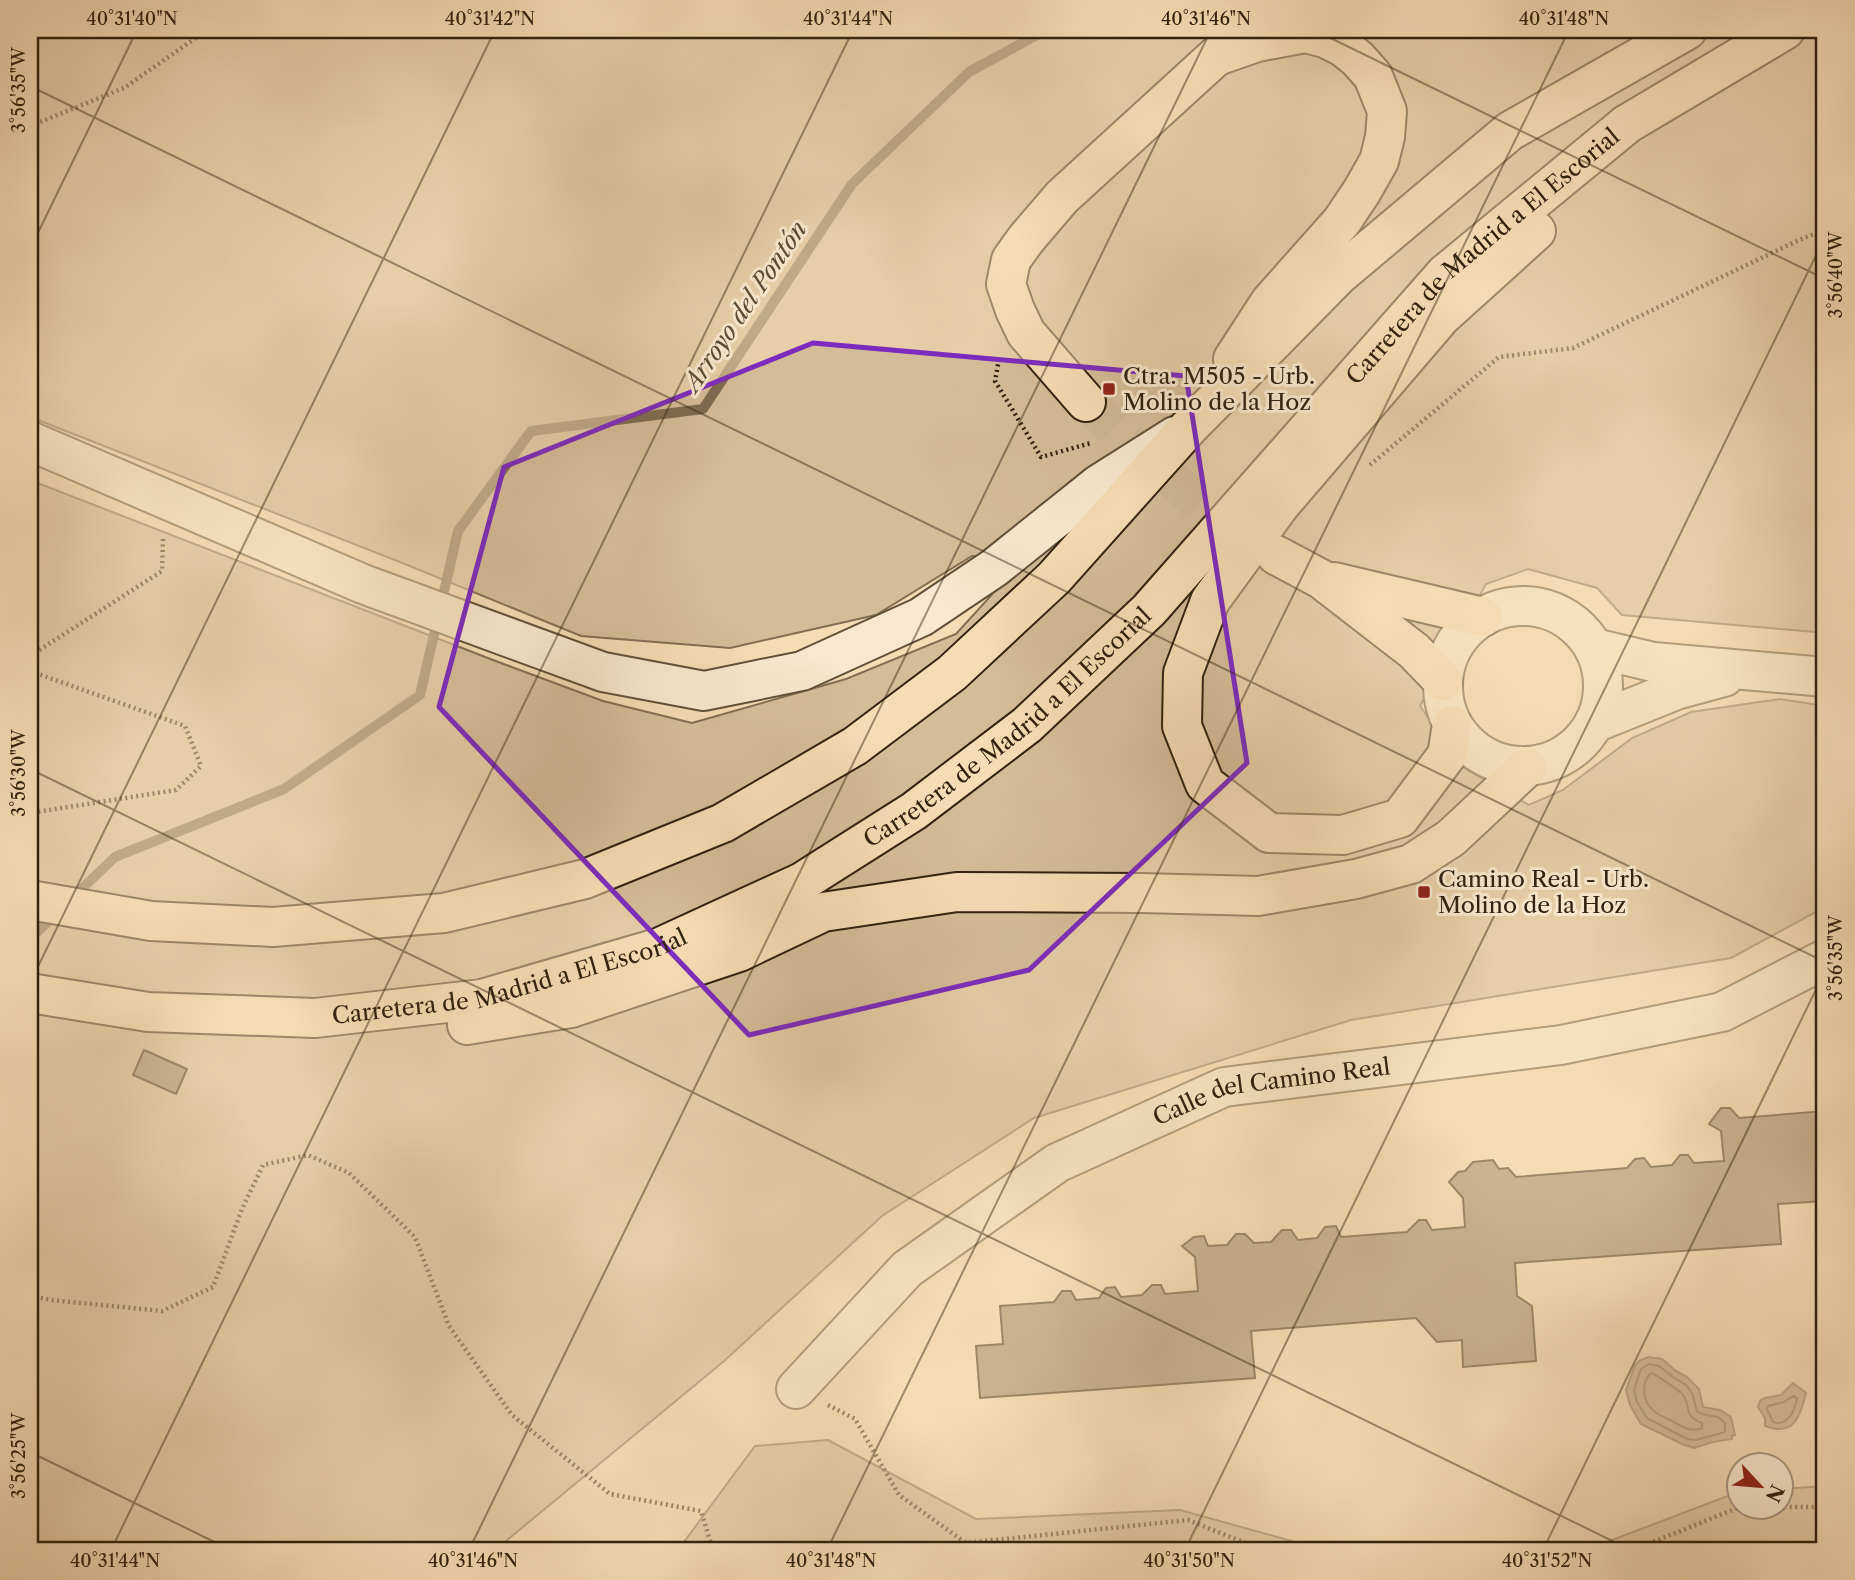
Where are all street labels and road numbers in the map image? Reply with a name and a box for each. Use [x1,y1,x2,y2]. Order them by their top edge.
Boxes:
street label: Carretera de Madrid a El Escorial [1340,122,1625,390]
street label: Carretera de Madrid a El Escorial [858,601,1157,853]
street label: Carretera de Madrid a El Escorial [331,923,691,1030]
street label: Calle del Camino Real [1148,1052,1392,1131]

